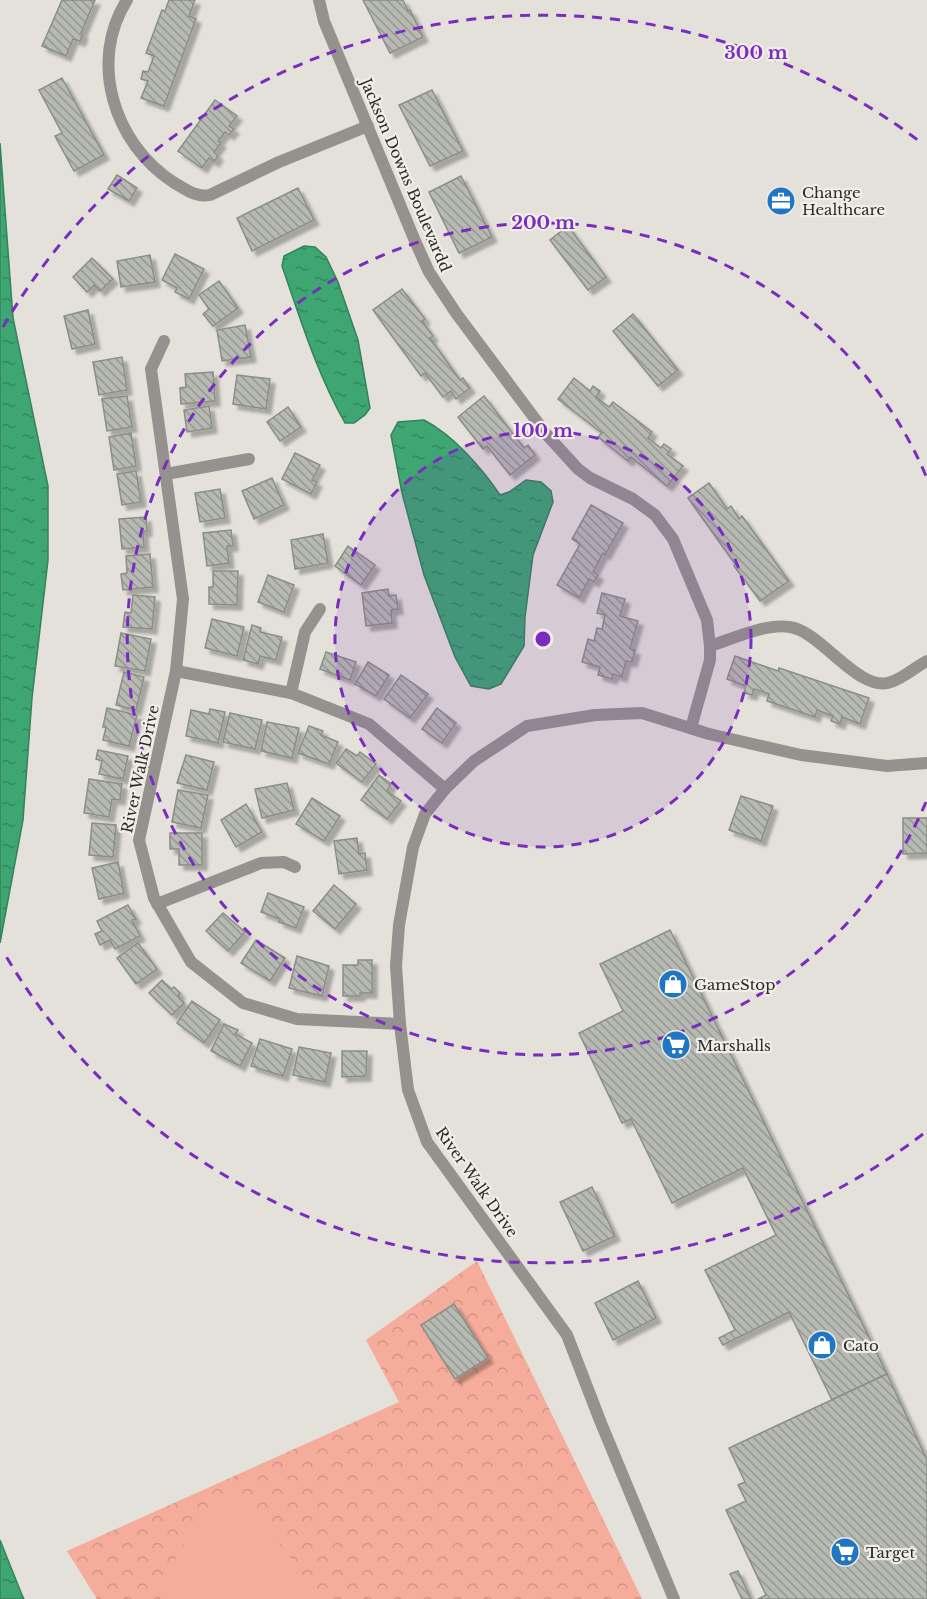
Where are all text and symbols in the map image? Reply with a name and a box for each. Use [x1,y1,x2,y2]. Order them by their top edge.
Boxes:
text: 300 m [724,42,788,64]
street label: Jackson Downs Boulevardd [356,73,455,275]
place label: Change Healthcare [802,183,885,219]
office icon: Change Healthcare [765,185,797,217]
text: 200 m [511,212,575,234]
text: 100 m [513,420,573,442]
centre of rings [533,629,553,649]
street label: River Walk Drive [117,703,163,835]
shop icon: GameStop [657,968,689,1000]
place label: GameStop [694,975,775,994]
supermarket icon: Marshalls [660,1029,692,1061]
place label: Marshalls [697,1036,771,1055]
street label: River Walk Drive [432,1123,522,1241]
shop icon: Cato [806,1329,838,1361]
place label: Cato [843,1336,879,1355]
supermarket icon: Target [829,1536,861,1568]
place label: Target [866,1543,915,1562]

